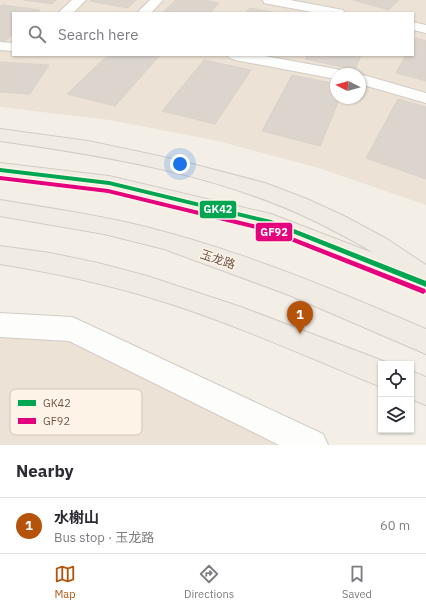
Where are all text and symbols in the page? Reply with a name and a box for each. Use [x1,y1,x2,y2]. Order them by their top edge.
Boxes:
search box [12,12,414,56]
icon: search [26,23,48,45]
text: Search here [58,25,138,44]
north arrow [330,68,366,104]
your location [170,154,190,174]
line badge: GK42 [199,200,237,219]
text: GK42 [204,202,233,216]
line badge: GF92 [255,222,293,242]
text: GF92 [260,225,288,239]
street label: 玉龙路 [199,246,237,272]
pin: 1 [287,301,313,334]
map controls [378,361,414,433]
button: locate [378,361,414,397]
legend [10,389,142,435]
text: GK42 [43,396,71,410]
button: layers [378,397,414,433]
text: GF92 [43,414,70,428]
text: Nearby [16,460,74,482]
text: 水榭山 [54,508,99,527]
text: 1 [25,517,33,534]
text: 60 m [380,517,410,534]
text: Bus stop · 玉龙路 [54,529,154,546]
tab: Map [54,563,76,601]
tab: Directions [184,563,234,601]
tab: Saved [342,563,372,601]

